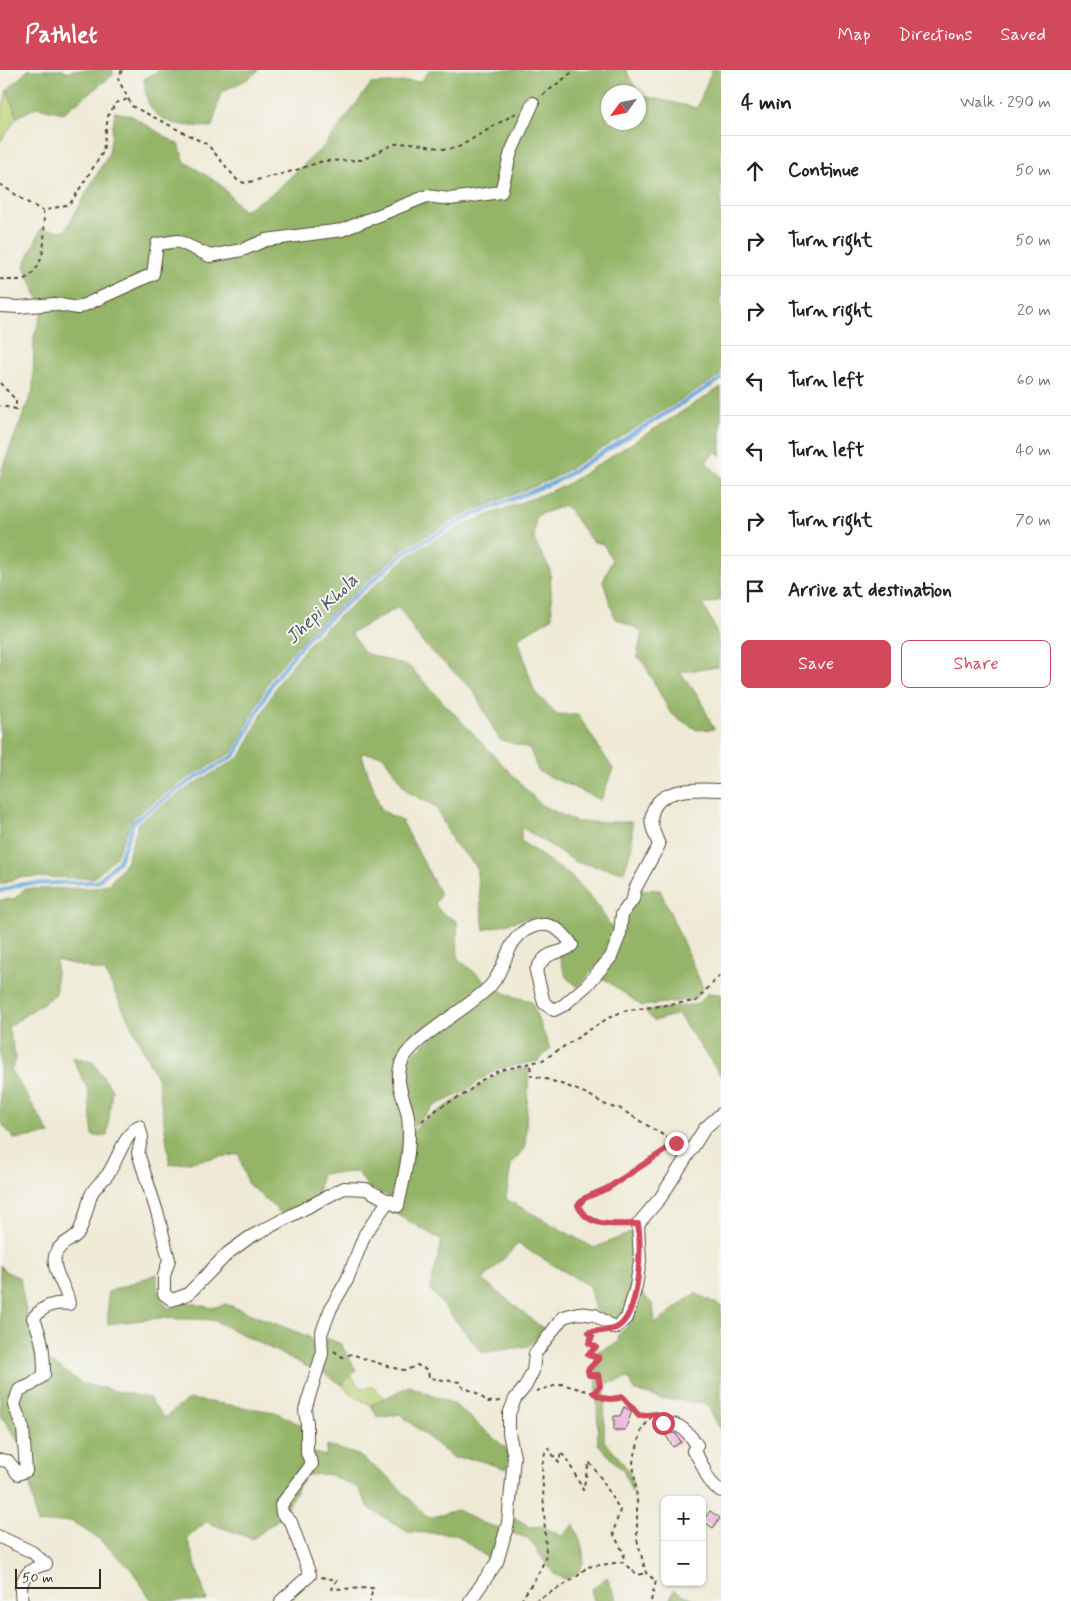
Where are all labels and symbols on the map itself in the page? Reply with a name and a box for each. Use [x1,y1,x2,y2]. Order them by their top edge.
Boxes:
north arrow [601,85,646,130]
water label: Jhepi Khola [280,568,364,650]
route end [665,1132,688,1155]
route start [652,1412,675,1435]
scale bar [15,1566,101,1589]

